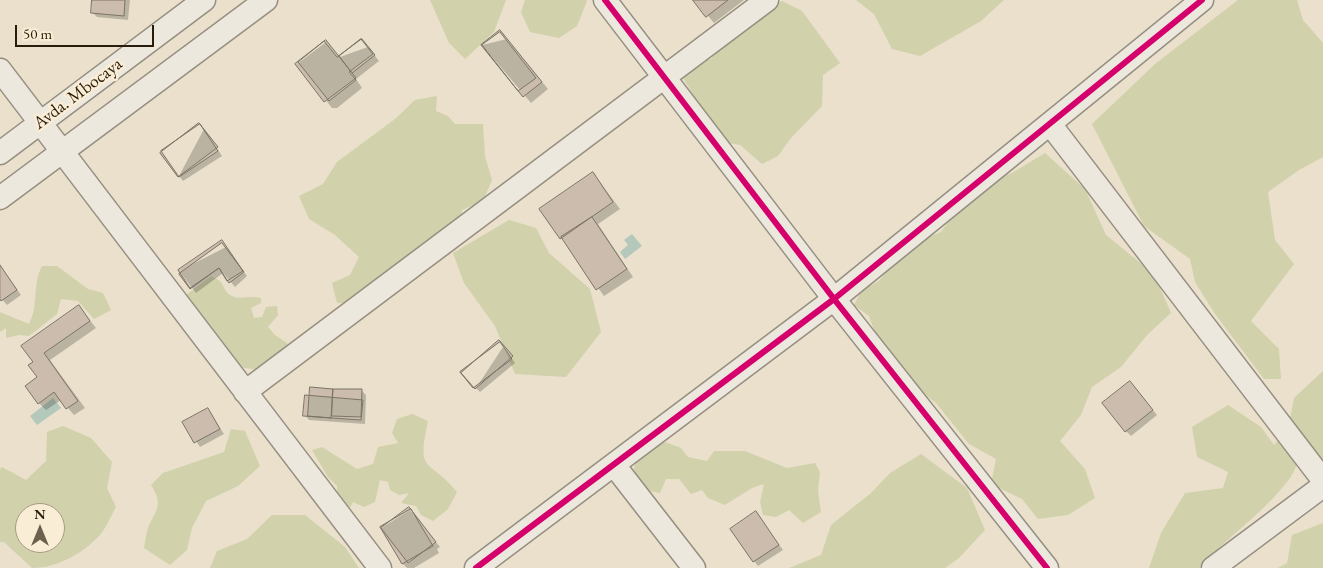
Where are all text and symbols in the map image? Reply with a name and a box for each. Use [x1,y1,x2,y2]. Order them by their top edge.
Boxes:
scale bar [18,15,156,47]
text: 50 m [23,24,52,43]
street label: Avda. Mbocaya [29,54,127,134]
north arrow [15,503,65,553]
text: N [34,505,46,523]

